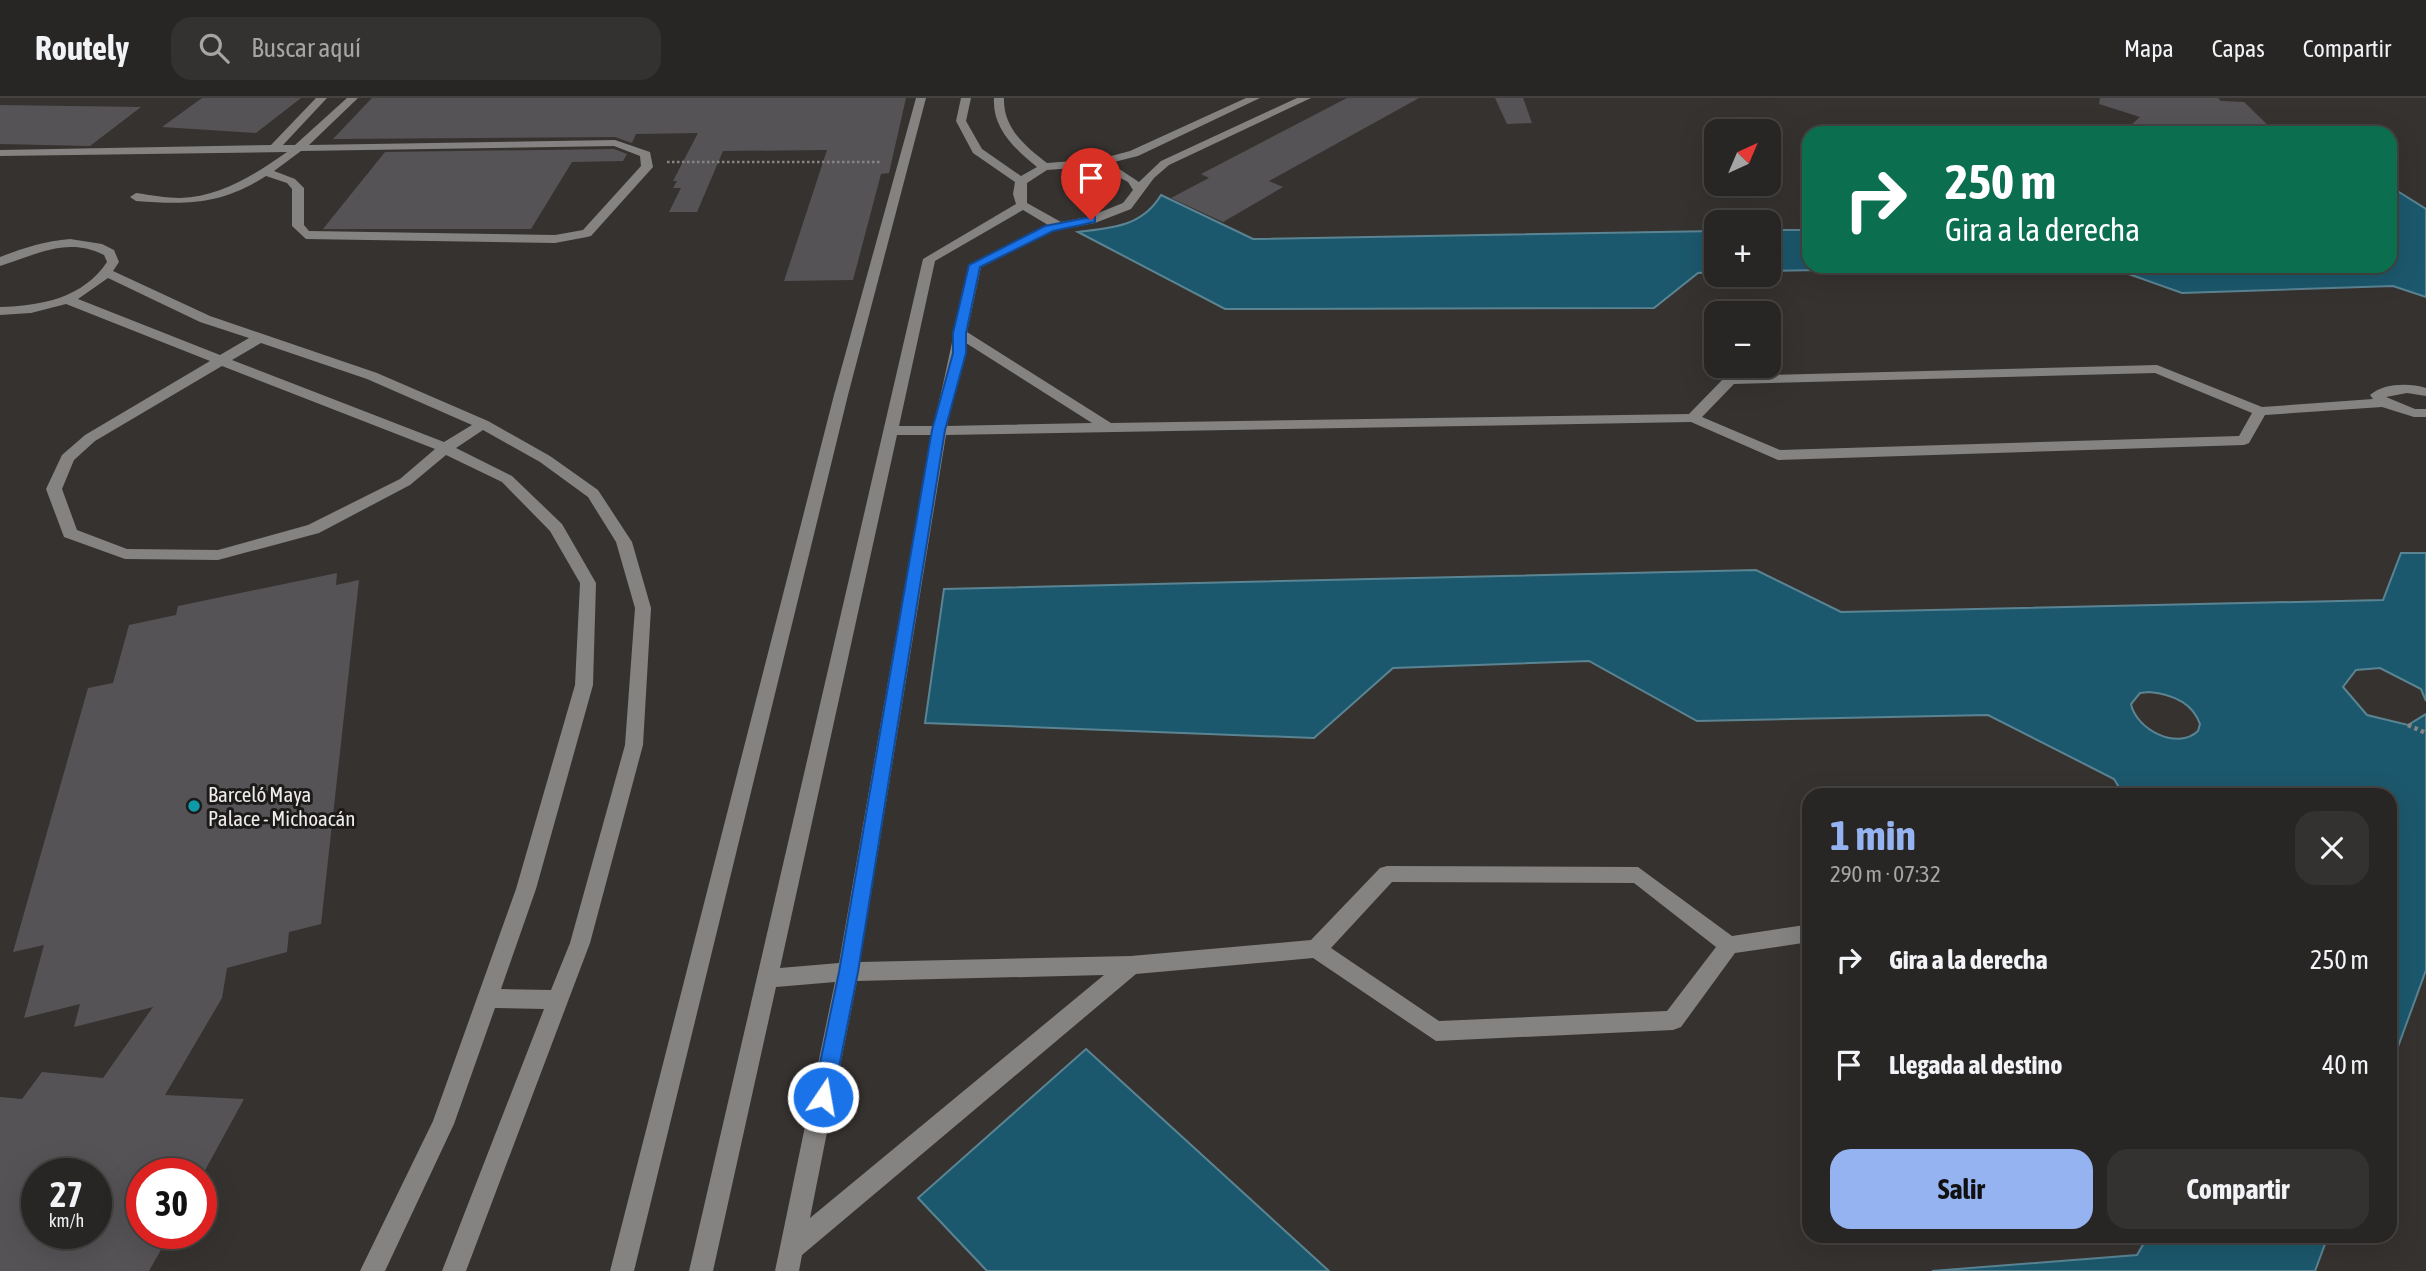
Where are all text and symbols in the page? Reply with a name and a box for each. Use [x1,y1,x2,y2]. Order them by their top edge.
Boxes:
search box [171,17,661,80]
text: Routely [35,29,129,67]
icon: search [195,29,233,67]
text: Buscar aquí [251,33,361,63]
text: Mapa [2124,35,2174,62]
text: Capas [2212,35,2265,62]
text: Compartir [2303,35,2391,62]
north arrow [1704,119,1782,196]
map controls [1704,119,1781,378]
pin [1061,148,1121,220]
text: 250 m [1945,153,2056,209]
icon: right [1830,154,1921,245]
icon: arrive [1072,159,1110,197]
button: + [1704,210,1781,287]
text: Gira a la derecha [1945,211,2140,248]
button: − [1704,301,1781,378]
place label: Barceló Maya Palace - Michoacán [208,782,355,830]
marker: Barceló Maya Palace - Michoacán [186,798,202,814]
text: 1 min [1830,811,1916,859]
button: close [2295,811,2369,885]
text: 290 m · 07:32 [1830,861,1941,887]
icon: right [1830,941,1868,979]
text: Gira a la derecha [1889,945,2048,975]
text: 250 m [2310,945,2369,975]
icon: arrive [1830,1046,1868,1084]
text: Llegada al destino [1889,1050,2062,1080]
text: 40 m [2322,1050,2369,1080]
position arrow [786,1060,860,1134]
button: Salir [1830,1149,2093,1229]
button: Compartir [2107,1149,2369,1229]
speed limit sign: 30 [126,1158,217,1249]
text: 27 [50,1174,83,1214]
text: km/h [49,1210,84,1231]

